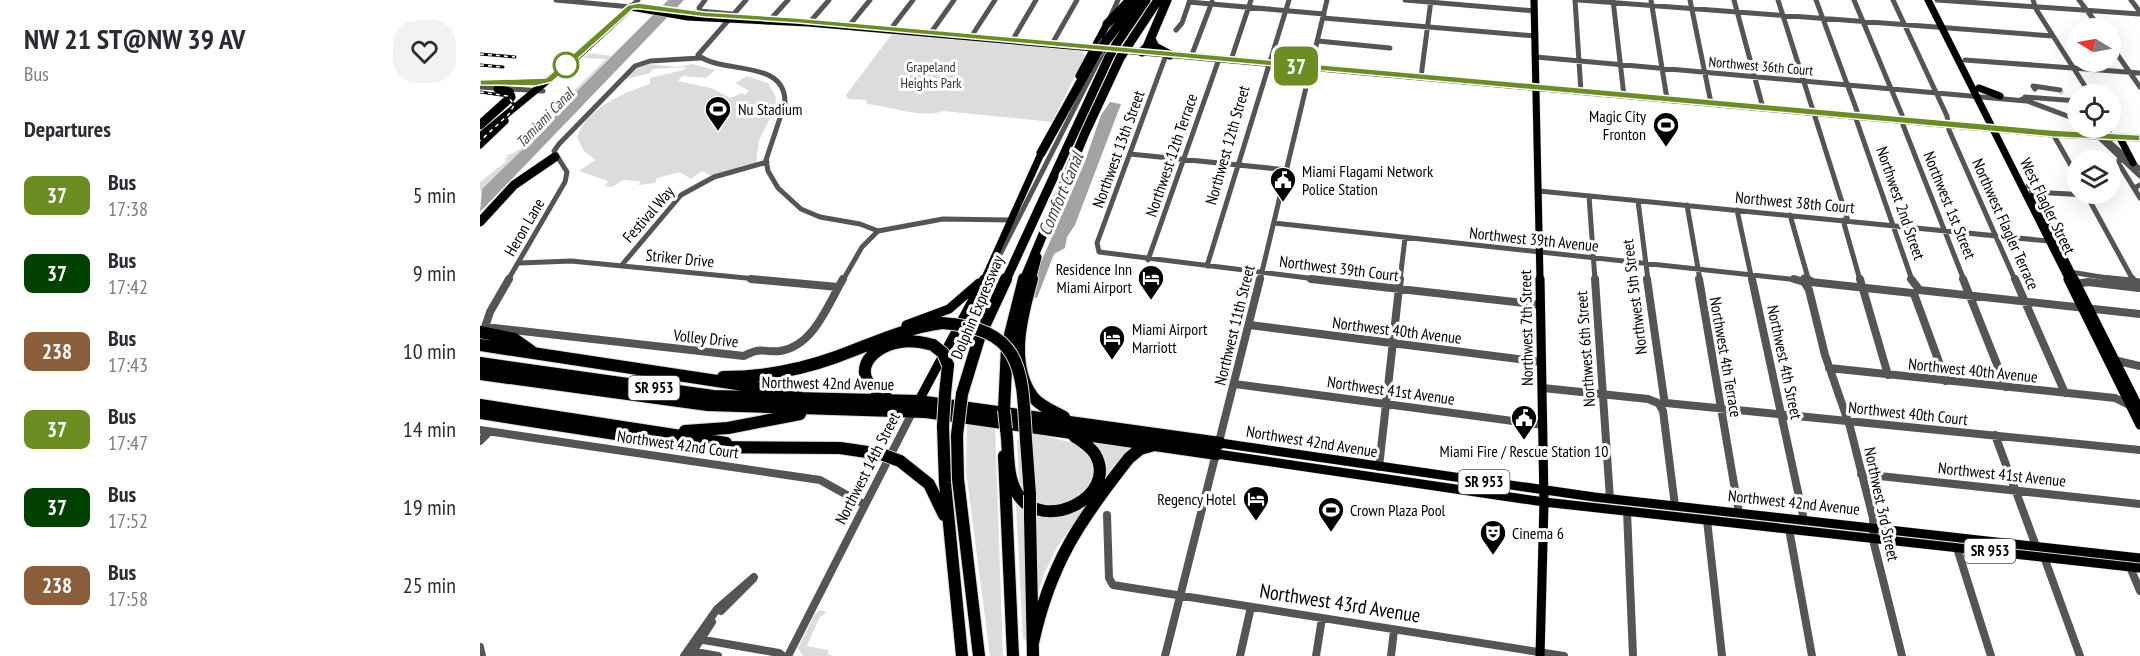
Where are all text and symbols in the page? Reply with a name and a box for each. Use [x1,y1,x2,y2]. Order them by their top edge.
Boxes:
north arrow [2067,18,2121,72]
map controls [2067,18,2121,204]
text: NW 21 ST@NW 39 AV [24,20,245,57]
button: heart [393,20,456,83]
line badge: 37 [1269,46,1323,86]
unlabelled marker [553,52,579,78]
street label: Northwest 36th Court [1708,52,1814,80]
text: 37 [1286,53,1306,80]
park label: Grapeland Heights Park [901,58,962,92]
text: Bus [24,61,49,87]
street label: Northwest 12th Street [1200,82,1254,207]
water label: Tamiami Canal [512,83,579,151]
button: locate [2067,84,2121,138]
street label: Northwest 13th Street [1088,87,1149,210]
street label: Northwest 12th Terrace [1141,91,1201,219]
sports icon: Nu Stadium [703,94,733,132]
place label: Nu Stadium [738,99,802,119]
place label: Magic City Fronton [1589,106,1646,144]
sports icon: Magic City Fronton [1651,110,1681,148]
text: Departures [24,115,111,143]
street label: Northwest 2nd Street [1872,144,1930,263]
water label: Comfort Canal [1033,147,1089,239]
street label: Northwest 1st Street [1919,148,1981,262]
button: layers [2067,150,2121,204]
street label: West Flagler Street [2016,154,2080,258]
street label: Northwest Flagler Terrace [1968,155,2044,293]
place label: Miami Flagami Network Police Station [1302,161,1434,199]
public building icon: Miami Flagami Network Police Station [1268,165,1298,203]
text: Bus [108,168,136,196]
text: 5 min [413,181,456,209]
text: 37 [47,182,67,209]
street label: Festival Way [618,182,678,246]
street label: Northwest 38th Court [1734,187,1856,217]
street label: Heron Lane [499,195,549,259]
text: 17:38 [108,196,148,222]
street label: Northwest 39th Avenue [1468,222,1600,256]
street label: Northwest 5th Street [1617,238,1651,356]
street label: Striker Drive [645,244,715,272]
text: Bus [108,246,136,274]
street label: Northwest 39th Court [1278,251,1400,285]
street label: Dolphin Expressway [946,252,1008,362]
text: 9 min [413,259,456,287]
place label: Residence Inn Miami Airport [1056,259,1133,297]
text: 37 [47,260,67,287]
street label: Northwest 11th Street [1209,262,1259,387]
hotel icon: Residence Inn Miami Airport [1136,263,1166,301]
street label: Northwest 7th Street [1515,269,1537,386]
text: 17:42 [108,274,148,300]
street label: Northwest 6th Street [1571,290,1599,408]
street label: Northwest 4th Terrace [1706,295,1746,419]
street label: Northwest 4th Street [1763,303,1807,421]
street label: Northwest 40th Avenue [1331,312,1463,348]
place label: Miami Airport Marriott [1132,319,1208,357]
hotel icon: Miami Airport Marriott [1097,323,1127,361]
text: Bus [108,324,136,352]
street label: Volley Drive [671,325,740,351]
text: 10 min [403,337,456,365]
text: 238 [42,338,72,365]
text: 17:43 [108,352,148,378]
street label: Northwest 40th Avenue [1907,353,2039,387]
street label: Northwest 41st Avenue [1326,371,1456,409]
street label: Northwest 42nd Avenue [762,372,894,394]
road number: SR 953 [628,376,680,400]
street label: Northwest 40th Court [1847,397,1969,429]
text: Bus [108,402,136,430]
public building icon: Miami Fire / Rescue Station 10 [1509,403,1539,441]
street label: Northwest 14th Street [830,408,904,527]
text: 14 min [403,415,456,443]
text: 37 [47,416,67,443]
street label: Northwest 42nd Avenue [1245,421,1379,461]
street label: Northwest 42nd Court [616,426,741,463]
text: 17:47 [108,430,148,456]
place label: Miami Fire / Rescue Station 10 [1440,441,1608,461]
street label: Northwest 3rd Street [1860,445,1904,563]
street label: Northwest 41st Avenue [1937,457,2067,491]
road number: SR 953 [1458,470,1510,494]
text: Bus [108,480,136,508]
hotel icon: Regency Hotel [1241,484,1271,522]
street label: Northwest 42nd Avenue [1727,485,1861,519]
place label: Regency Hotel [1157,489,1236,509]
text: 19 min [403,493,456,521]
text: 37 [47,494,67,521]
sports icon: Crown Plaza Pool [1316,495,1346,533]
place label: Crown Plaza Pool [1350,500,1446,520]
text: 17:52 [108,508,148,534]
theatre icon: Cinema 6 [1478,518,1508,556]
place label: Cinema 6 [1512,523,1564,543]
road number: SR 953 [1964,539,2016,563]
text: Bus [108,558,136,586]
text: 25 min [403,571,456,599]
text: 238 [42,572,72,599]
street label: Northwest 43rd Avenue [1258,577,1422,629]
text: 17:58 [108,586,148,612]

